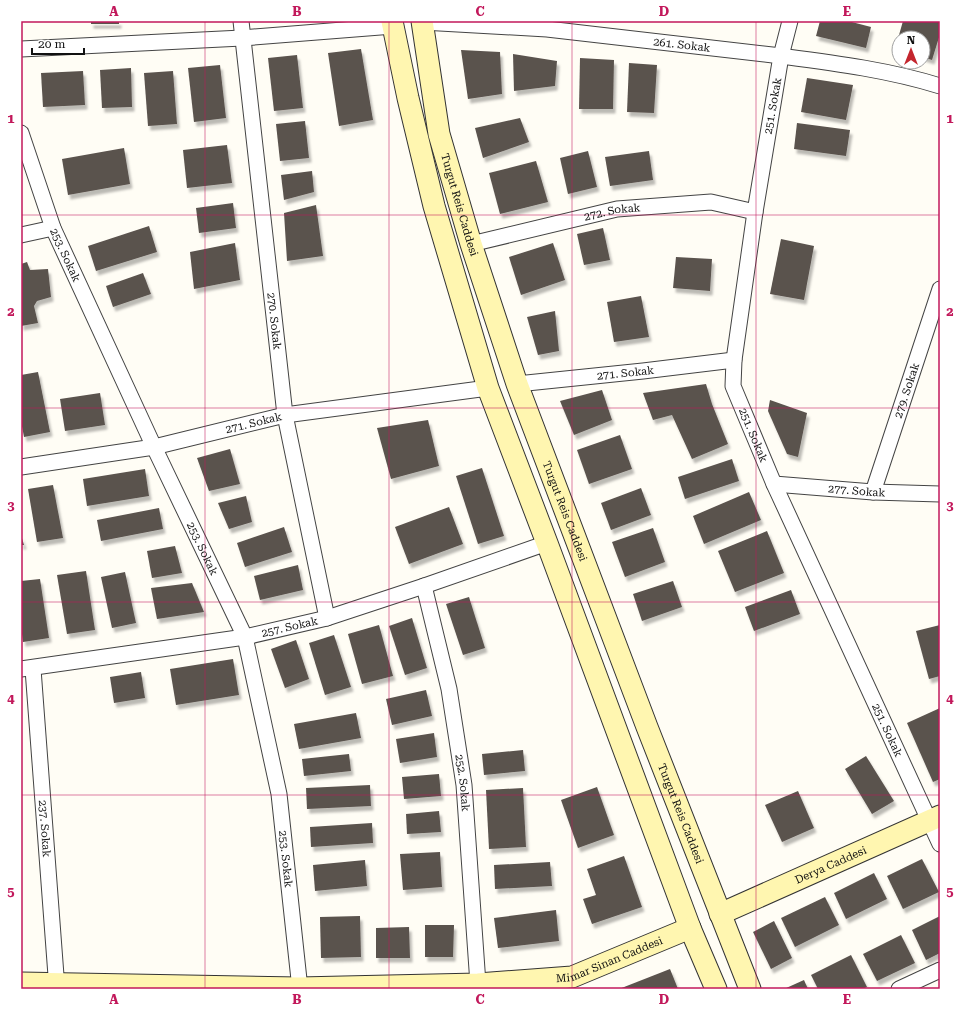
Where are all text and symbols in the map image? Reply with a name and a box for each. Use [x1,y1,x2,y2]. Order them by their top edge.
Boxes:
text: A [109,4,119,19]
text: B [292,4,302,19]
text: C [475,4,485,19]
text: D [659,4,669,19]
text: E [843,4,851,19]
scale bar [32,30,84,56]
north arrow [891,30,931,70]
text: N [907,34,916,47]
street label: 261. Sokak [653,35,711,54]
text: 20 m [38,37,65,51]
street label: 251. Sokak [762,77,784,135]
text: 1 [7,111,15,126]
text: 1 [946,111,954,126]
street label: Turgut Reis Caddesi [439,152,481,258]
street label: 272. Sokak [583,201,641,223]
street label: 253. Sokak [48,226,83,284]
street label: 270. Sokak [265,292,284,350]
text: 2 [7,304,15,319]
text: 2 [946,304,954,319]
street label: 279. Sokak [891,361,922,420]
street label: 271. Sokak [596,363,655,382]
street label: 251. Sokak [736,406,771,464]
street label: 271. Sokak [224,410,283,436]
street label: Turgut Reis Caddesi [540,459,590,563]
street label: 277. Sokak [828,482,886,499]
text: 3 [7,498,15,513]
text: 3 [946,498,954,513]
street label: 253. Sokak [184,520,221,577]
street label: 257. Sokak [260,614,319,639]
text: 4 [7,691,15,706]
text: 4 [946,691,954,706]
street label: 251. Sokak [870,701,905,759]
street label: 252. Sokak [453,753,472,812]
street label: Turgut Reis Caddesi [656,762,707,866]
street label: 237. Sokak [36,799,54,858]
street label: 253. Sokak [276,830,296,888]
street label: Derya Caddesi [793,843,869,886]
text: 5 [7,884,15,899]
text: 5 [946,884,954,899]
street label: Mimar Sinan Caddesi [556,933,665,985]
text: A [109,992,119,1007]
text: B [292,992,302,1007]
text: C [475,992,485,1007]
text: D [659,992,669,1007]
text: E [843,992,851,1007]

